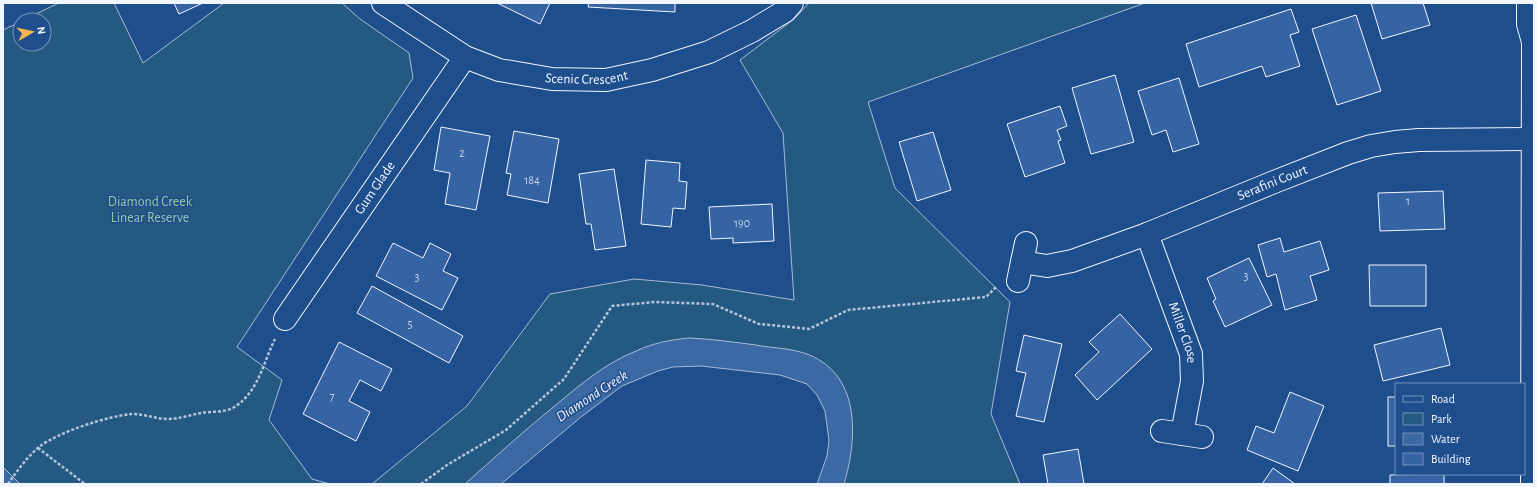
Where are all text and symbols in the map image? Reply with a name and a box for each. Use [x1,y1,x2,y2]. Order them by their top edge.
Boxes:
north arrow [12,12,52,52]
text: N [35,26,47,35]
street label: Scenic Crescent [544,68,630,87]
house number: 2 [459,147,465,159]
street label: Gum Glade [352,159,398,217]
street label: Serafini Court [1235,162,1310,203]
house number: 184 [524,174,540,186]
park label: Diamond Creek Linear Reserve [108,195,193,225]
house number: 1 [1406,195,1410,207]
house number: 190 [734,217,750,229]
house number: 3 [1244,270,1249,282]
house number: 3 [415,271,420,283]
street label: Miller Close [1166,300,1198,363]
house number: 5 [407,318,413,330]
water label: Diamond Creek [553,367,631,425]
legend [1395,383,1525,475]
house number: 7 [329,390,335,402]
text: Road [1431,393,1455,405]
text: Park [1431,413,1452,425]
text: Water [1431,433,1460,445]
text: Building [1431,453,1471,465]

